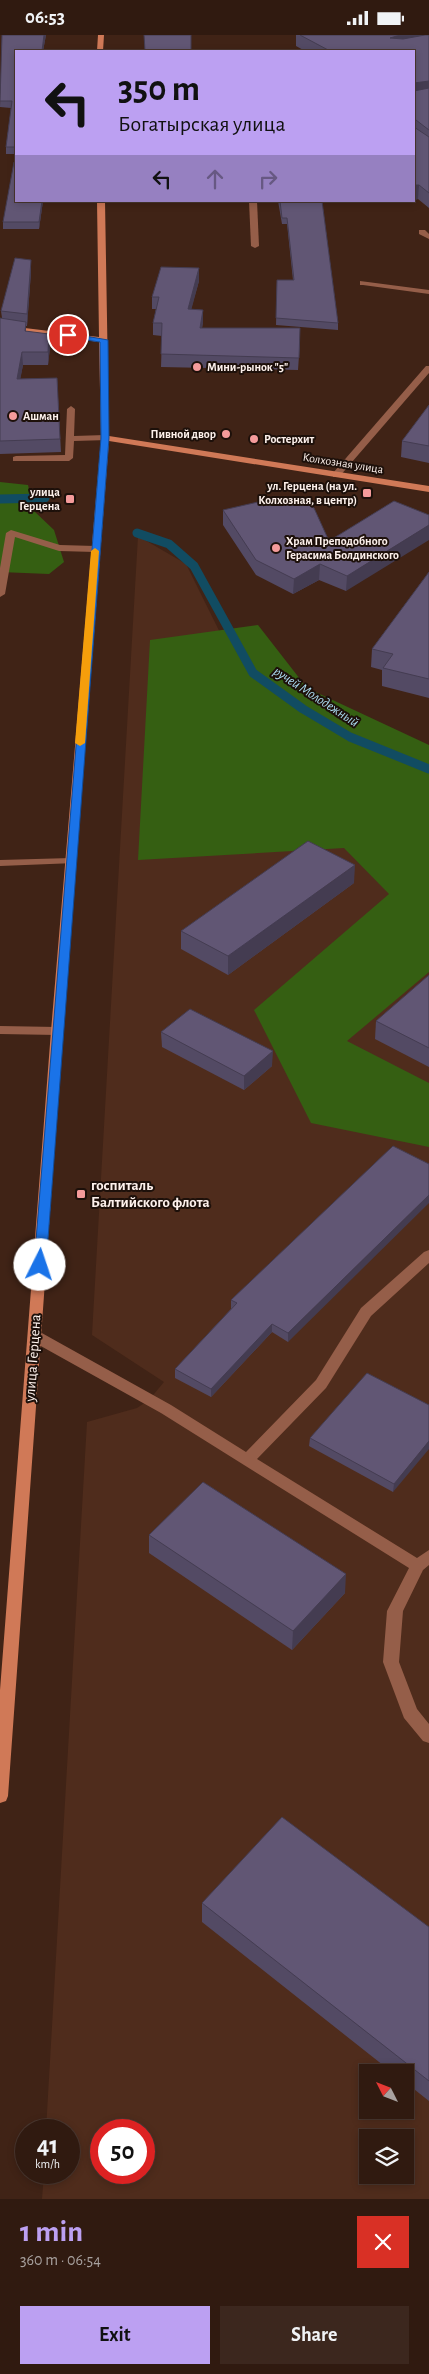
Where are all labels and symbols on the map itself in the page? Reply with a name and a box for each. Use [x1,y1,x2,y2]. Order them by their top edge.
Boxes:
pin [47,314,89,356]
marker: Мини-рынок "5" [191,361,203,373]
place label: Мини-рынок "5" [207,361,288,373]
marker: Ашман [7,410,19,422]
place label: Ашман [23,410,59,422]
place label: Пивной двор [150,428,216,440]
marker: Пивной двор [220,428,232,440]
marker: Ростерхит [248,433,260,445]
place label: Ростерхит [264,433,315,445]
street label: Колхозная улица [302,451,385,476]
place label: ул. Герцена (на ул. Колхозная, в центр) [258,480,357,507]
place label: улица Герцена [19,486,60,512]
marker: ул. Герцена (на ул. Колхозная, в центр) [361,487,373,499]
marker: улица Герцена [64,493,76,505]
place label: Храм Преподобного Герасима Болдинского [286,535,399,561]
marker: Храм Преподобного Герасима Болдинского [270,542,282,554]
water label: ручей Молодежный [271,664,361,730]
place label: госпиталь Балтийского флота [91,1178,210,1210]
marker: госпиталь Балтийского флота [75,1188,87,1200]
position arrow [13,1238,65,1290]
street label: улица Герцена [22,1314,44,1403]
north arrow [359,2064,414,2119]
speed limit sign: 50 [90,2119,155,2184]

